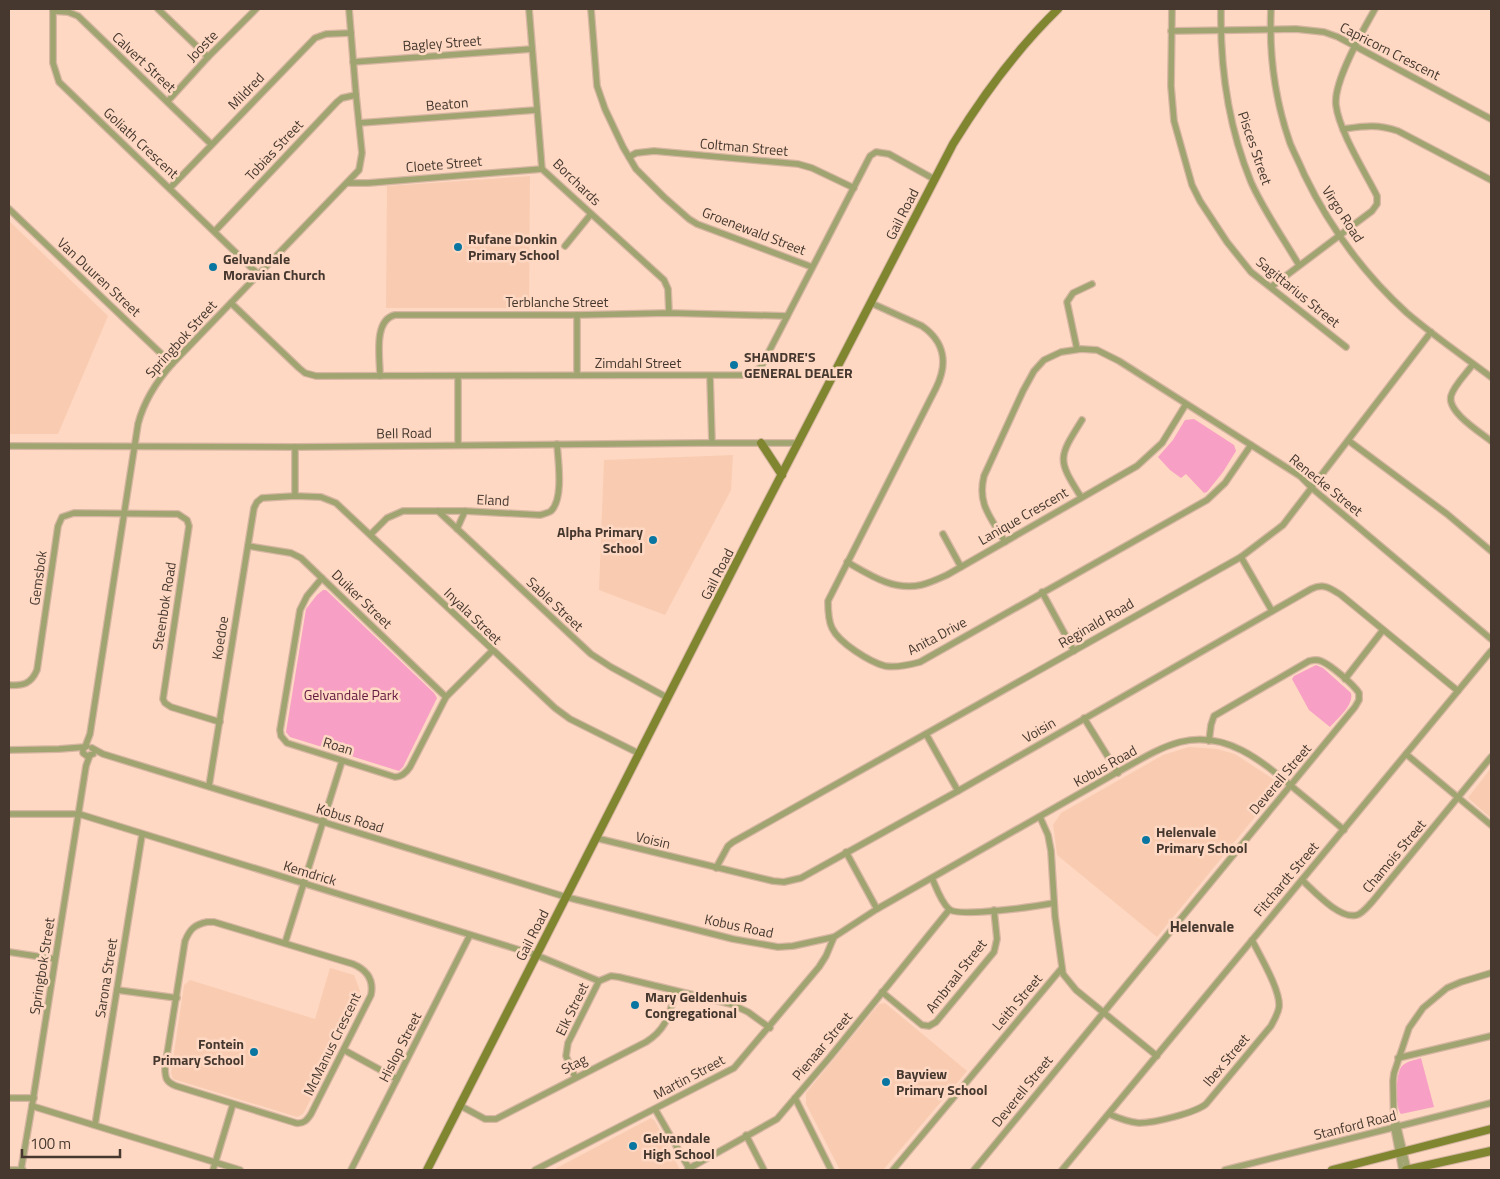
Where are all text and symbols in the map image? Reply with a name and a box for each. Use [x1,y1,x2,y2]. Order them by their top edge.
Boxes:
street label: Capricorn Crescent [1336,16,1444,85]
street label: Jooste [181,25,222,66]
street label: Calvert Street [108,27,181,97]
street label: Bagley Street [402,29,482,56]
street label: Mildred [223,67,269,114]
street label: Beaton [425,91,469,116]
street label: Goliath Crescent [99,102,184,183]
street label: Pisces Street [1233,108,1278,188]
street label: Tobias Street [240,114,307,185]
street label: Coltman Street [699,132,789,161]
street label: Cloete Street [405,150,483,177]
street label: Borchards [548,153,606,210]
street label: Virgo Road [1317,181,1370,246]
street label: Gail Road [880,184,923,243]
street label: Groenewald Street [699,201,809,260]
place label: Rufane Donkin Primary School [468,228,560,265]
street label: Van Duuren Street [53,232,146,321]
marker: Rufane Donkin Primary School [452,241,464,253]
place label: Gelvandale Moravian Church [223,248,326,285]
street label: Sagittarius Street [1252,251,1345,332]
marker: Gelvandale Moravian Church [207,261,219,273]
street label: Terblanche Street [506,291,609,312]
street label: Springbok Street [140,295,221,382]
place label: SHANDRE'S GENERAL DEALER [744,346,853,383]
street label: Zimdahl Street [595,352,681,373]
marker: SHANDRE'S GENERAL DEALER [728,359,740,371]
street label: Bell Road [376,422,432,443]
street label: Renecke Street [1285,448,1368,521]
street label: Lanique Crescent [974,481,1072,550]
street label: Eland [476,488,510,511]
place label: Alpha Primary School [557,521,643,558]
marker: Alpha Primary School [647,534,659,546]
street label: Gail Road [695,544,738,603]
street label: Gemsbok [23,549,52,607]
street label: Steenbok Road [146,560,181,651]
street label: Duiker Street [327,564,397,633]
street label: Sable Street [522,572,589,636]
street label: Inyala Street [439,582,507,649]
street label: Reginald Road [1054,592,1138,653]
street label: Anita Drive [903,611,970,660]
street label: Koedoe [206,615,233,661]
park label: Gelvandale Park [304,684,399,705]
street label: Voisin [1018,712,1059,747]
street label: Roan [321,731,356,760]
street label: Kobus Road [1069,739,1140,792]
street label: Deverell Street [1244,739,1316,819]
street label: Kobus Road [314,797,387,838]
street label: Chamois Street [1357,814,1431,897]
place label: Helenvale Primary School [1156,821,1248,858]
street label: Voisin [634,825,673,854]
marker: Helenvale Primary School [1140,834,1152,846]
street label: Fitchardt Street [1248,837,1323,921]
street label: Kemdrick [281,854,340,891]
street label: Gail Road [510,905,553,964]
street label: Kobus Road [703,908,775,943]
district label: Helenvale [1170,915,1235,938]
street label: Springbok Street [23,916,60,1016]
street label: Ambraal Street [920,934,991,1017]
street label: Sarona Street [89,936,122,1019]
street label: Leith Street [987,969,1047,1035]
street label: Elk Street [550,979,593,1039]
place label: Mary Geldenhuis Congregational [645,986,748,1023]
street label: McManus Crescent [297,989,366,1099]
marker: Mary Geldenhuis Congregational [629,999,641,1011]
street label: Pienaar Street [787,1007,857,1085]
street label: Hislop Street [373,1008,426,1085]
street label: Ibex Street [1197,1029,1254,1091]
place label: Fontein Primary School [152,1033,244,1070]
marker: Fontein Primary School [248,1046,260,1058]
street label: Stag [557,1048,590,1079]
street label: Martin Street [649,1049,728,1104]
street label: Deverell Street [986,1050,1057,1131]
place label: Bayview Primary School [896,1063,988,1100]
marker: Bayview Primary School [880,1076,892,1088]
street label: Stanford Road [1311,1104,1398,1145]
scale bar [22,1126,120,1158]
place label: Gelvandale High School [643,1127,715,1164]
text: 100 m [30,1132,71,1155]
marker: Gelvandale High School [627,1140,639,1152]

